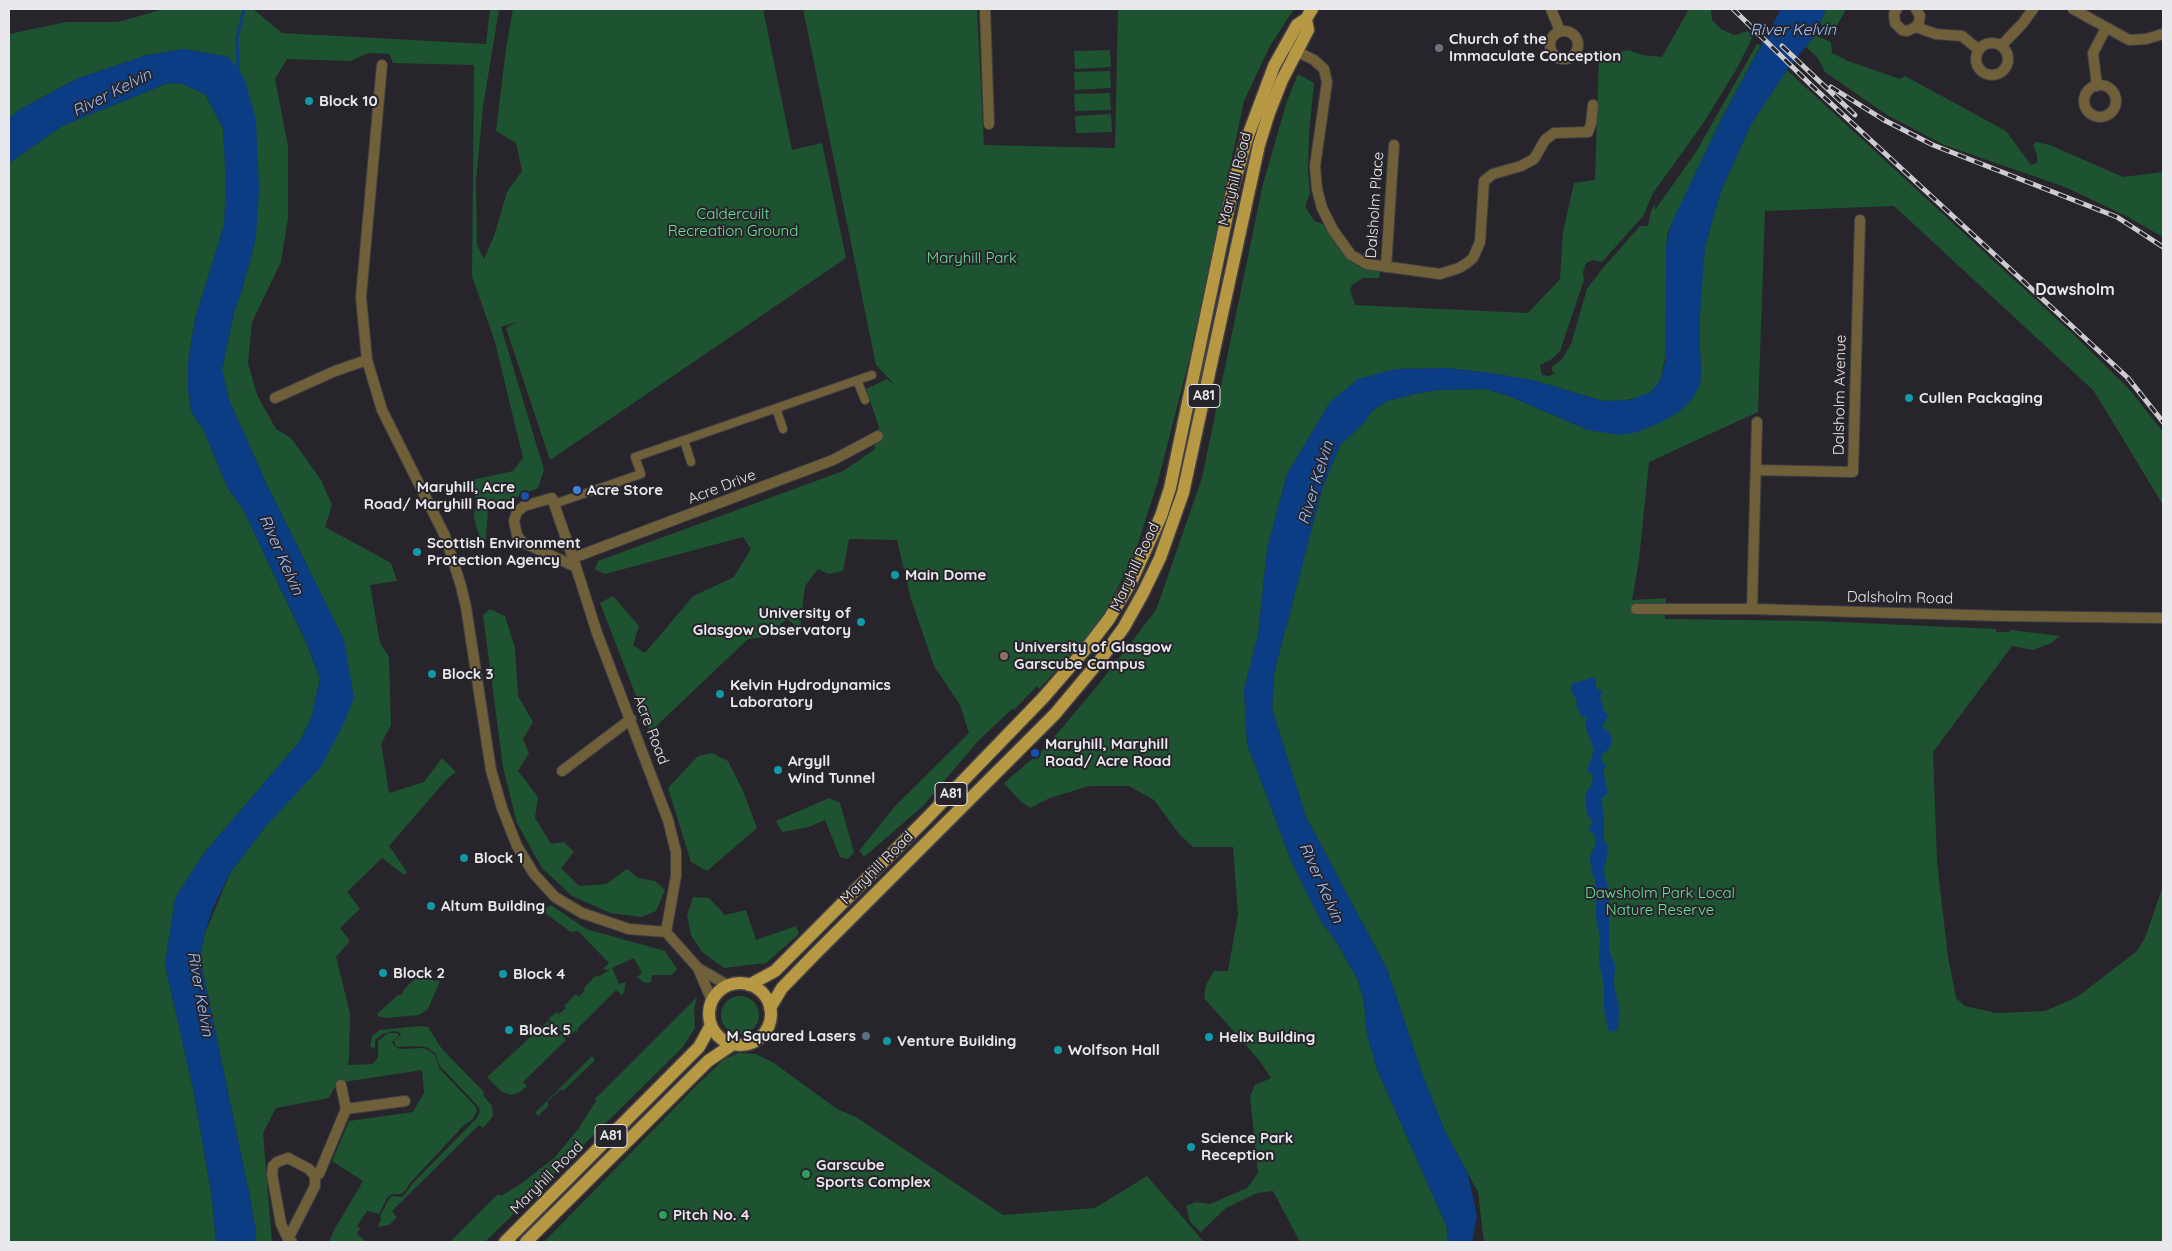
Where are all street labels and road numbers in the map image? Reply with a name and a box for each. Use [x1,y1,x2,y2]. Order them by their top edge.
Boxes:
street label: Maryhill Road [1215,130,1255,228]
street label: Dalsholm Place [1362,151,1388,259]
street label: Dalsholm Avenue [1830,335,1850,455]
road number: A81 [1188,384,1220,408]
street label: Acre Drive [685,466,759,508]
street label: Maryhill Road [1107,520,1163,614]
street label: Dalsholm Road [1847,588,1953,608]
street label: Acre Road [630,693,672,767]
road number: A81 [935,782,967,806]
street label: Maryhill Road [837,828,917,908]
road number: A81 [595,1124,627,1148]
street label: Maryhill Road [507,1138,587,1218]

